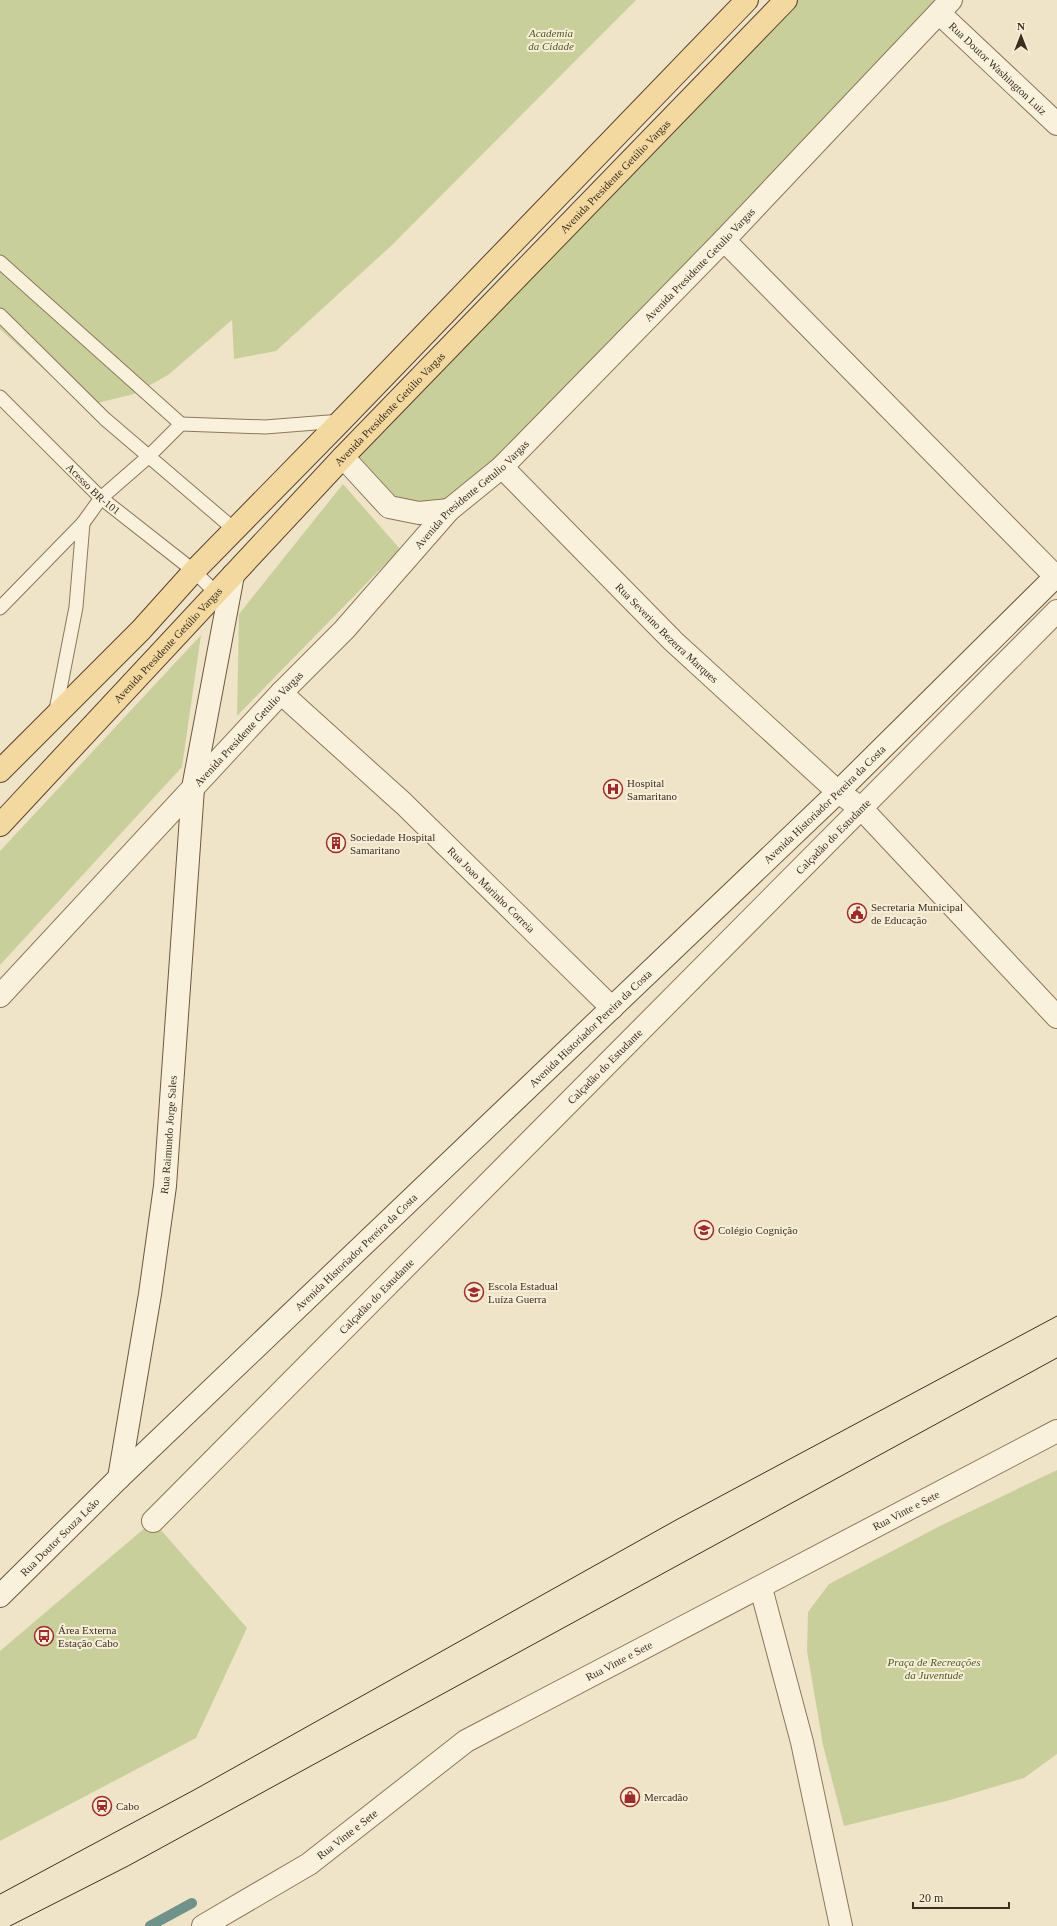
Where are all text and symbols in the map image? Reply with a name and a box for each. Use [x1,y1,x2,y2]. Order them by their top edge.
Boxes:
north arrow [1001,16,1041,56]
street label: Rua Doutor Washington Luiz [947,20,1049,117]
text: N [1017,20,1025,32]
park label: Academia da Cidade [528,27,574,52]
street label: Avenida Presidente Getúlio Vargas [557,117,673,235]
street label: Avenida Presidente Getulio Vargas [642,205,757,324]
street label: Avenida Presidente Getúlio Vargas [332,350,447,468]
street label: Avenida Presidente Getulio Vargas [412,437,531,551]
street label: Acesso BR-101 [64,461,123,517]
street label: Rua Severino Bezerra Marques [613,581,721,685]
street label: Avenida Presidente Getúlio Vargas [111,585,224,705]
street label: Avenida Presidente Getulio Vargas [192,669,305,789]
street label: Avenida Historiador Pereira da Costa [761,743,888,866]
place label: Hospital Samaritano [627,777,678,802]
hospital icon: Hospital Samaritano [602,778,624,800]
street label: Calçadão do Estudante [793,796,873,876]
place label: Sociedade Hospital Samaritano [350,831,435,856]
building icon: Sociedade Hospital Samaritano [325,832,347,854]
street label: Rua Joao Marinho Correia [445,844,537,935]
place label: Secretaria Municipal de Educação [871,901,963,926]
public building icon: Secretaria Municipal de Educação [846,902,868,924]
street label: Avenida Historiador Pereira da Costa [527,967,654,1089]
street label: Calçadão do Estudante [565,1026,645,1106]
street label: Rua Raimundo Jorge Sales [158,1075,179,1195]
street label: Avenida Historiador Pereira da Costa [292,1191,420,1313]
school or university icon: Colégio Cognição [693,1219,715,1241]
place label: Colégio Cognição [718,1224,798,1236]
street label: Calçadão do Estudante [337,1256,416,1336]
place label: Escola Estadual Luíza Guerra [488,1280,558,1305]
school or university icon: Escola Estadual Luíza Guerra [463,1281,485,1303]
street label: Rua Vinte e Sete [871,1488,941,1533]
street label: Rua Doutor Souza Leão [18,1495,102,1578]
place label: Área Externa Estação Cabo [58,1624,119,1649]
bus stop icon: Área Externa Estação Cabo [33,1625,55,1647]
street label: Rua Vinte e Sete [584,1638,654,1683]
park label: Praça de Recreações da Juventude [886,1656,981,1681]
shop icon: Mercadão [619,1786,641,1808]
place label: Mercadão [644,1791,688,1803]
station icon: Cabo [91,1795,113,1817]
place label: Cabo [116,1800,140,1812]
street label: Rua Vinte e Sete [314,1807,380,1862]
scale bar [913,1884,1009,1910]
text: 20 m [919,1891,944,1905]

